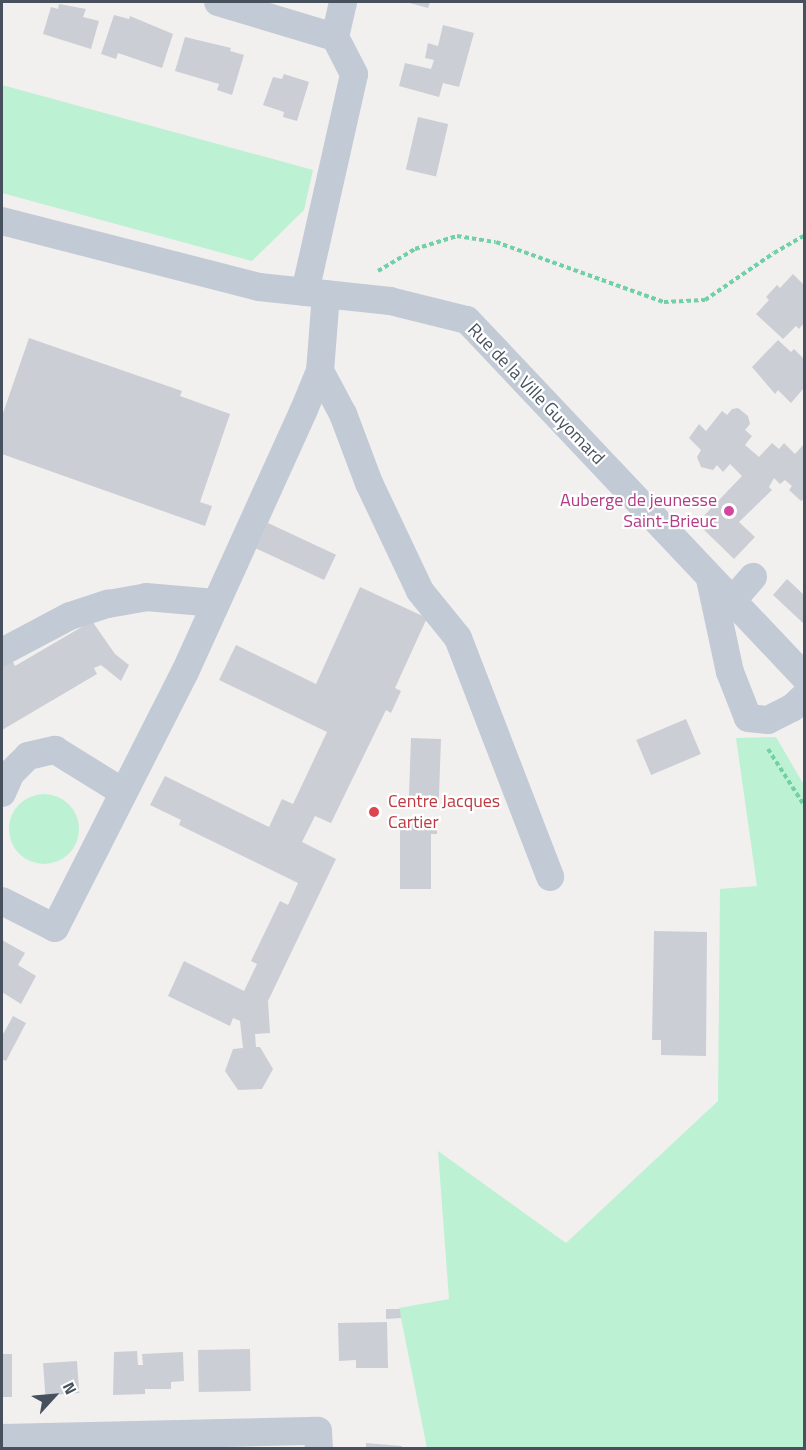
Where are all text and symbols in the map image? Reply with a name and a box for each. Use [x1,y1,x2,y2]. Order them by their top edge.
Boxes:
street label: Rue de la Ville Guyomard [463,319,609,469]
place label: Auberge de jeunesse Saint-Brieuc [560,490,717,532]
marker: Auberge de jeunesse Saint-Brieuc [722,504,736,518]
place label: Centre Jacques Cartier [388,791,500,834]
marker: Centre Jacques Cartier [365,803,383,821]
north arrow [24,1366,84,1426]
text: N [57,1378,83,1398]

